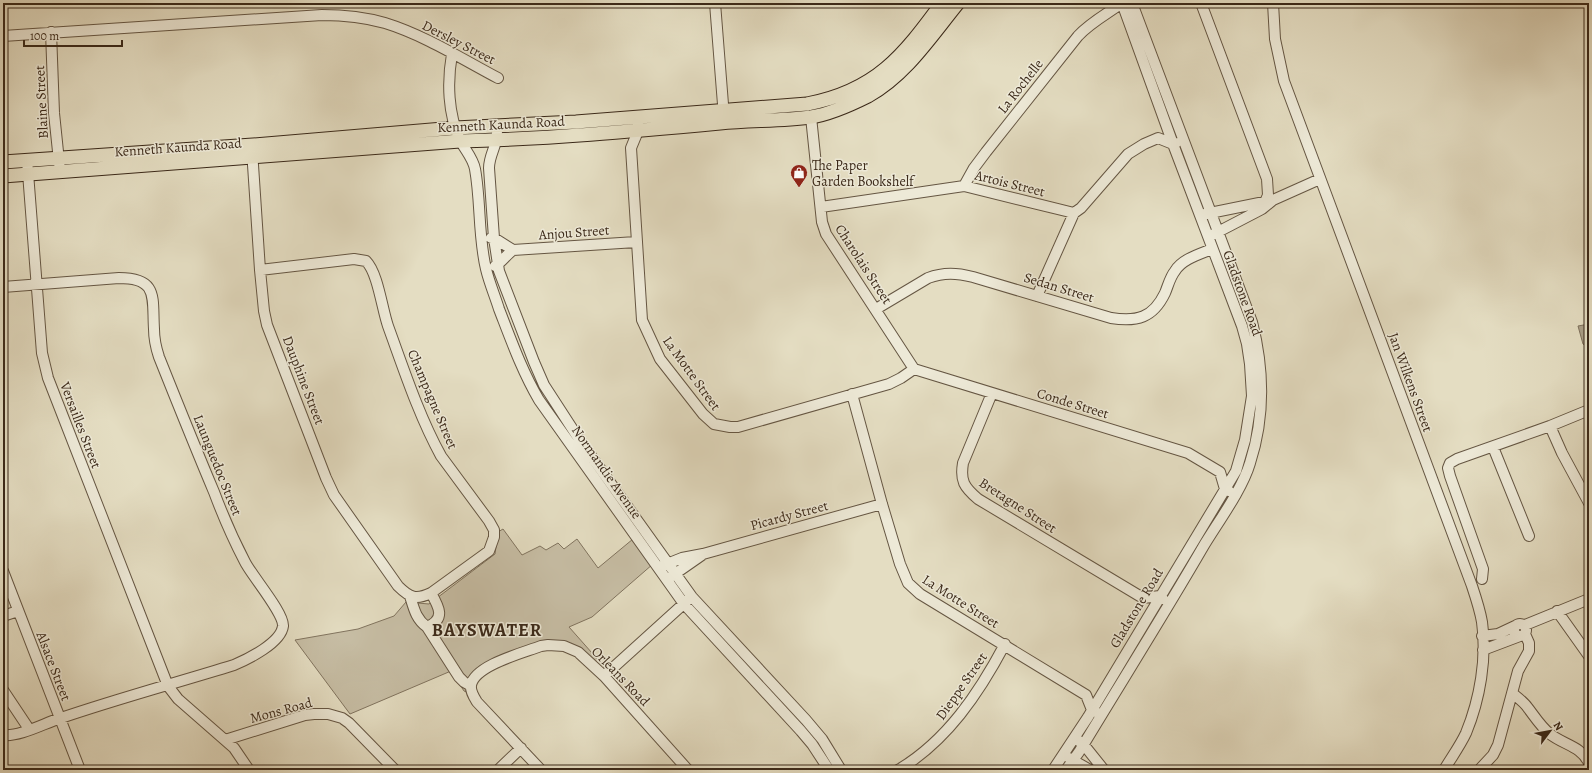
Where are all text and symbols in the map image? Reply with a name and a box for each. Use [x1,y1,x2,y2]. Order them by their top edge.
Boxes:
street label: Dersley Street [419,16,499,69]
scale bar [24,22,122,48]
text: 100 m [30,28,59,44]
street label: La Rochelle [993,55,1048,117]
street label: Blaine Street [30,64,53,139]
street label: Kenneth Kaunda Road [437,112,566,137]
street label: Kenneth Kaunda Road [114,134,243,161]
place label: The Paper Garden Bookshelf [812,156,916,191]
shop icon: The Paper Garden Bookshelf [789,163,809,188]
street label: Artois Street [972,165,1047,201]
street label: Anjou Street [537,221,610,245]
street label: Charolais Street [831,221,897,308]
street label: Gladstone Road [1218,248,1267,339]
street label: Sedan Street [1021,268,1097,307]
street label: Jan Wilkens Street [1384,330,1437,435]
street label: La Motte Street [658,332,725,415]
street label: Dauphine Street [278,333,329,428]
street label: Champagne Street [403,346,462,452]
street label: Versailles Street [55,378,106,471]
street label: Conde Street [1035,384,1111,424]
street label: Launguedoc Street [189,412,247,519]
street label: Normandie Avenue [567,422,646,523]
street label: Bretagne Street [975,473,1061,538]
street label: Picardy Street [748,496,831,535]
street label: Gladstone Road [1105,564,1168,652]
street label: La Motte Street [919,570,1003,633]
district label: BAYSWATER [432,618,542,642]
street label: Alsace Street [31,628,76,704]
street label: Orleans Road [587,642,654,711]
street label: Dieppe Street [931,648,992,724]
street label: Mons Road [248,693,315,728]
north arrow [1530,711,1570,751]
text: N [1550,719,1567,733]

